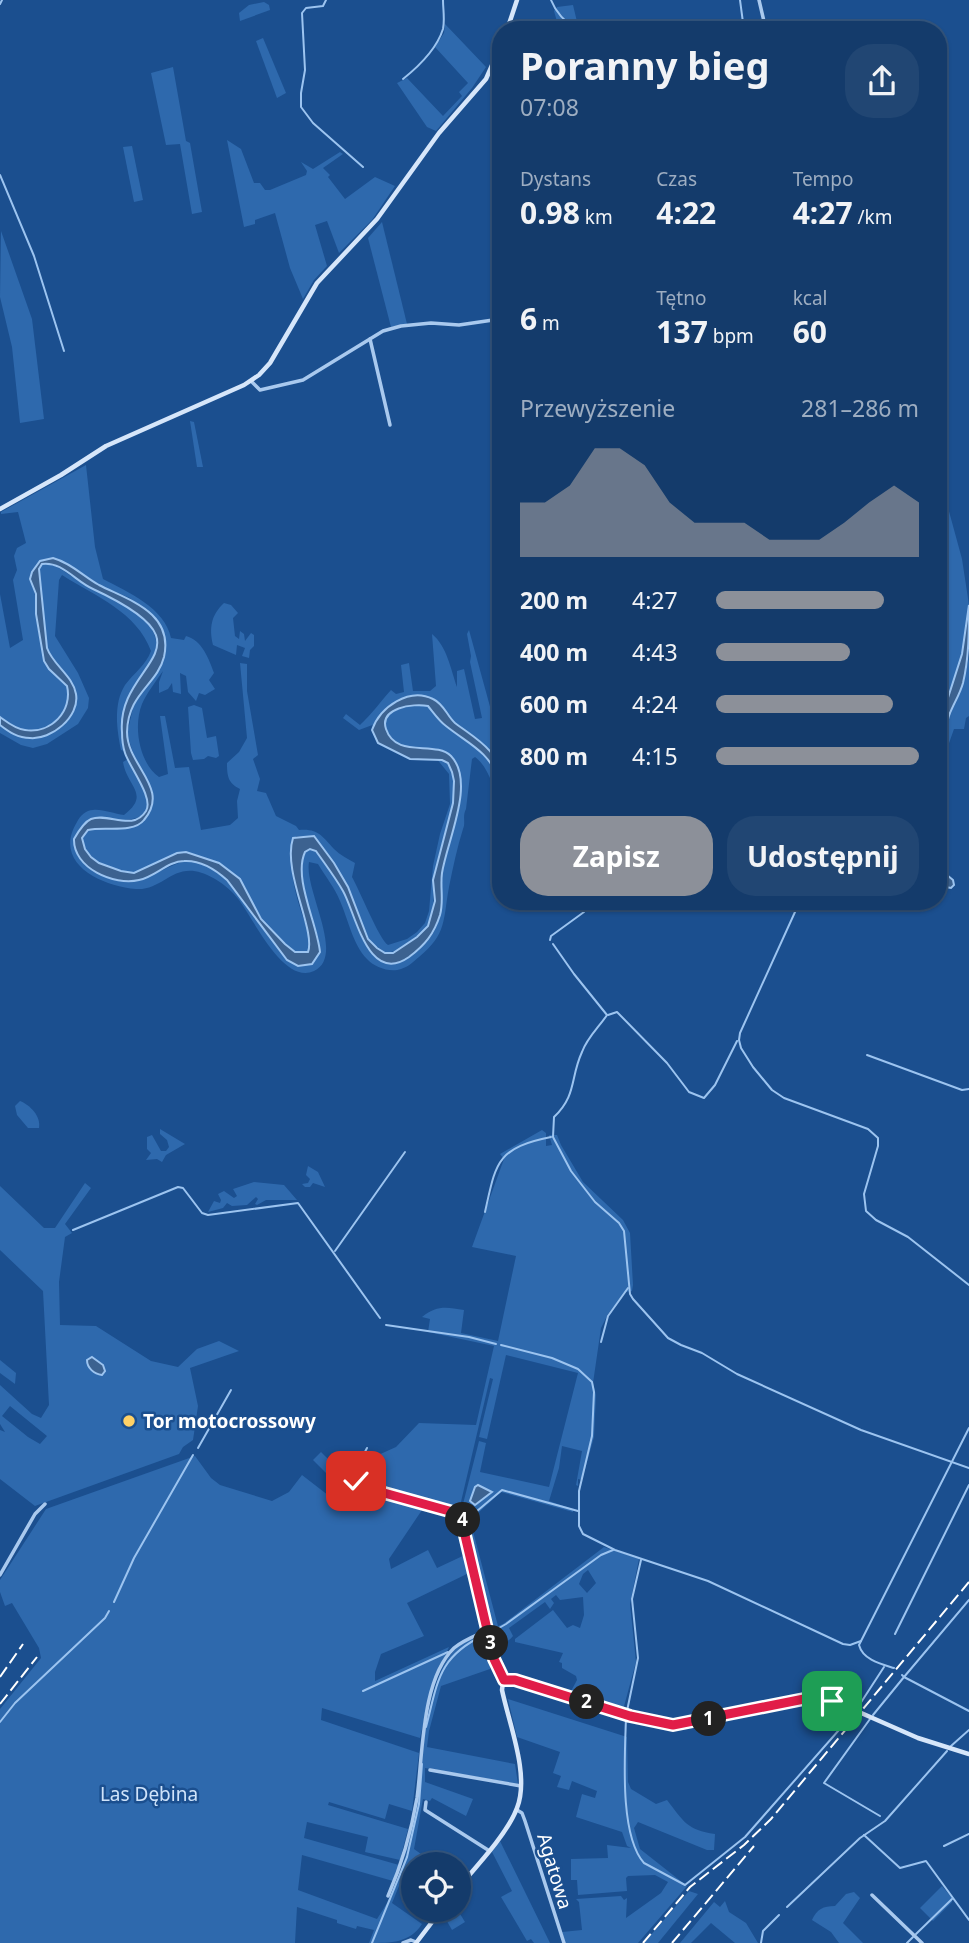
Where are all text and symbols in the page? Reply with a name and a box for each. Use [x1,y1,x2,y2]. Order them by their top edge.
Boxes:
text: Poranny bieg [520,39,769,91]
button: share [845,44,919,118]
text: 07:08 [520,91,579,123]
text: Dystans [520,166,591,192]
text: Czas [656,166,697,192]
text: Tempo [793,166,854,192]
text: 0.98 [520,192,580,233]
text: 4:22 [656,192,716,233]
text: 4:27 [793,192,853,233]
text: km [580,204,613,230]
text: /km [853,204,893,230]
text: Tętno [656,285,706,311]
text: kcal [793,285,827,311]
text: 6 [520,298,537,339]
text: m [537,310,560,336]
text: 137 [656,311,708,352]
text: 60 [793,311,827,352]
text: bpm [708,323,754,349]
text: Przewyższenie [520,392,675,424]
text: 281–286 m [801,392,919,424]
text: 200 m [520,584,588,616]
text: 4:27 [632,584,678,616]
text: 400 m [520,636,588,668]
text: 4:43 [632,636,678,668]
text: 600 m [520,688,588,720]
text: 4:24 [632,688,678,720]
text: 800 m [520,740,588,772]
text: 4:15 [632,740,678,772]
button: Zapisz [520,816,713,896]
button: Udostępnij [727,816,919,896]
place label: Tor motocrossowy [143,1408,316,1434]
marker: Tor motocrossowy [121,1413,137,1429]
pin [326,1451,386,1511]
icon: check [337,1462,375,1500]
pin: 4 [446,1502,480,1538]
text: 4 [457,1506,468,1532]
pin: 3 [474,1626,508,1660]
text: 3 [485,1629,496,1655]
pin [802,1671,862,1731]
icon: arrive [813,1682,851,1720]
pin: 2 [570,1684,604,1720]
text: 2 [581,1688,592,1714]
pin: 1 [692,1702,726,1736]
text: 1 [703,1705,714,1731]
park label: Las Dębina [100,1781,198,1807]
street label: Agatowa [531,1830,579,1912]
map controls [401,1852,471,1922]
button: locate [401,1852,471,1922]

